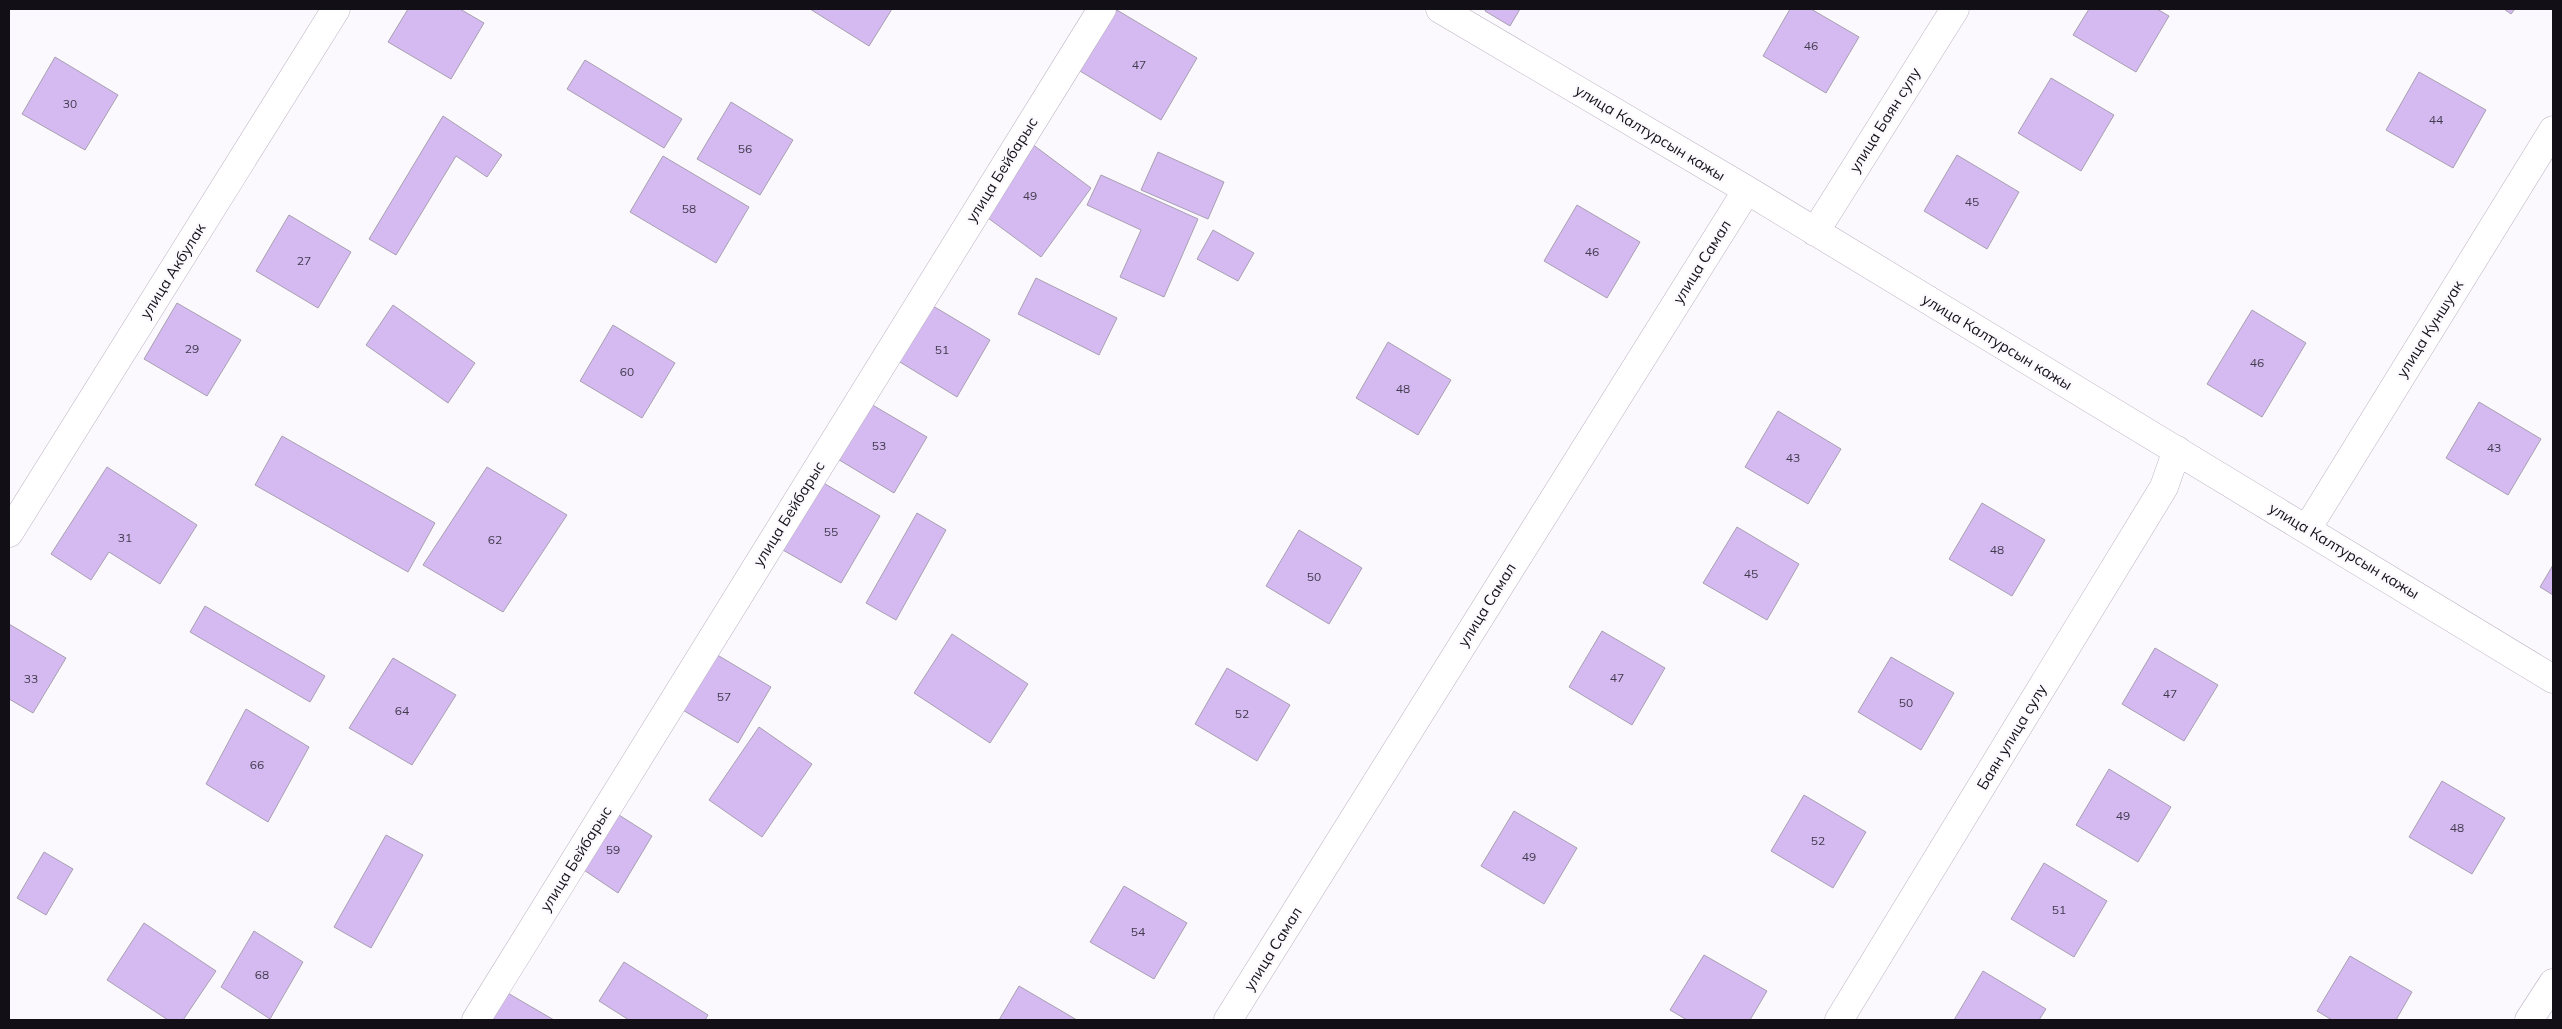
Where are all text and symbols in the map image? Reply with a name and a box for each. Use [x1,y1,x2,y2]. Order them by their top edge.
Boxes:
house number: 46 [1804,38,1818,53]
house number: 47 [1132,57,1146,72]
street label: улица Баян сулу [1845,64,1924,176]
street label: улица Калтурсын кажы [1572,80,1729,185]
house number: 30 [63,96,77,111]
house number: 44 [2429,112,2443,127]
street label: улица Бейбарыс [962,113,1042,226]
house number: 56 [738,141,752,156]
house number: 49 [1023,188,1037,203]
house number: 45 [1965,194,1979,209]
house number: 58 [682,201,696,216]
street label: улица Самал [1668,216,1735,307]
street label: улица Акбулак [136,219,210,322]
house number: 46 [1585,244,1599,259]
house number: 27 [297,253,311,268]
street label: улица Куншуак [2392,276,2468,381]
street label: улица Калтурсын кажы [1919,289,2076,394]
house number: 29 [185,341,199,356]
house number: 51 [935,342,949,357]
house number: 46 [2250,355,2264,370]
house number: 60 [620,364,634,379]
house number: 48 [1396,381,1410,396]
house number: 53 [872,438,886,453]
house number: 43 [2487,440,2501,455]
house number: 43 [1786,450,1800,465]
street label: улица Бейбарыс [749,457,829,570]
street label: улица Калтурсын кажы [2266,498,2423,603]
house number: 55 [824,524,838,539]
house number: 31 [118,530,132,545]
house number: 62 [488,532,502,547]
house number: 48 [1990,542,2004,557]
street label: улица Самал [1453,559,1520,650]
house number: 45 [1744,566,1758,581]
house number: 50 [1307,569,1321,584]
house number: 47 [1610,670,1624,685]
house number: 33 [24,671,38,686]
street label: Баян улица сулу [1972,680,2051,793]
house number: 47 [2163,686,2177,701]
house number: 57 [717,689,731,704]
house number: 50 [1899,695,1913,710]
house number: 64 [395,703,409,718]
house number: 52 [1235,706,1249,721]
house number: 66 [250,757,264,772]
street label: улица Бейбарыс [536,802,616,915]
house number: 49 [2116,808,2130,823]
house number: 48 [2450,820,2464,835]
house number: 52 [1811,833,1825,848]
house number: 59 [606,842,620,857]
house number: 49 [1522,849,1536,864]
house number: 51 [2052,902,2066,917]
street label: улица Самал [1239,903,1306,994]
house number: 54 [1131,924,1145,939]
house number: 68 [255,967,269,982]

